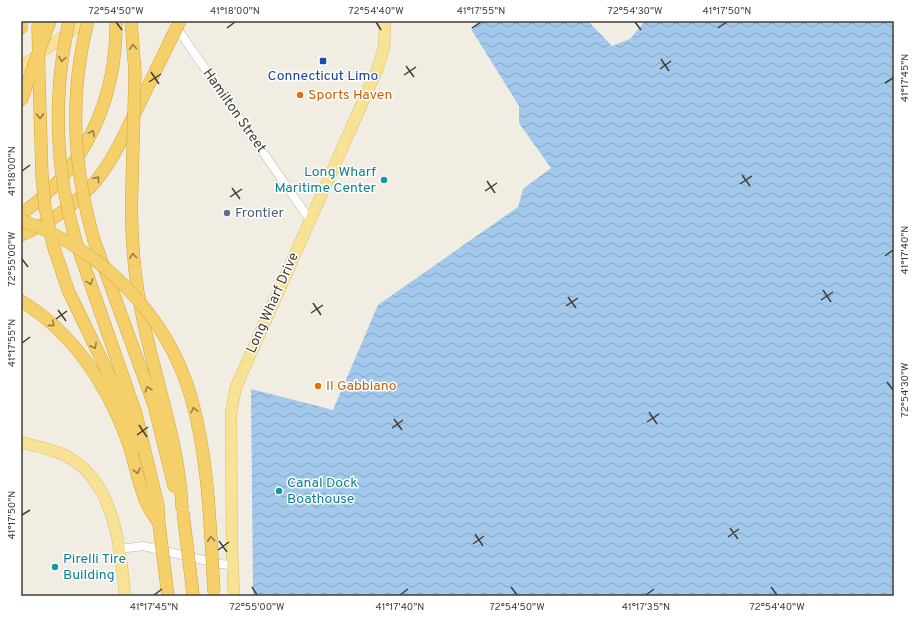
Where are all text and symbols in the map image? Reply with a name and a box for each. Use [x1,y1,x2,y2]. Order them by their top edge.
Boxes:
text: 72°54'50"W [88,5,144,18]
text: 41°18'00"N [210,5,260,18]
text: 72°54'40"W [348,5,404,18]
text: 41°17'55"N [457,5,505,18]
text: 72°54'30"W [608,5,662,18]
text: 41°17'50"N [703,5,751,18]
one-way arrow [129,44,138,50]
text: 41°17'45"N [899,54,912,102]
one-way arrow [58,56,66,62]
marker: Connecticut Limo [318,56,328,66]
street label: Hamilton Street [199,66,269,156]
place label: Connecticut Limo [268,68,379,85]
place label: Sports Haven [308,87,392,104]
marker: Sports Haven [295,90,305,100]
one-way arrow [36,113,44,119]
one-way arrow [87,129,95,137]
text: 41°18'00"N [6,146,19,196]
place label: Long Wharf Maritime Center [274,164,377,197]
marker: Long Wharf Maritime Center [379,175,389,185]
one-way arrow [92,177,99,184]
place label: Frontier [235,205,285,222]
marker: Frontier [222,208,232,218]
text: 41°17'40"N [899,226,912,274]
text: 72°55'00"W [6,231,19,287]
street label: Long Wharf Drive [243,250,303,356]
one-way arrow [129,253,138,259]
one-way arrow [85,279,93,286]
text: 41°17'55"N [6,319,19,367]
one-way arrow [48,319,55,326]
one-way arrow [89,342,97,349]
text: 72°54'30"W [899,363,912,417]
place label: Il Gabbiano [326,378,397,395]
marker: Il Gabbiano [313,381,323,391]
one-way arrow [144,385,153,392]
one-way arrow [191,407,199,413]
one-way arrow [132,467,141,474]
place label: Canal Dock Boathouse [287,475,358,508]
marker: Canal Dock Boathouse [274,486,284,496]
text: 41°17'50"N [6,491,19,539]
one-way arrow [207,536,215,542]
place label: Pirelli Tire Building [63,551,126,584]
marker: Pirelli Tire Building [50,562,60,572]
text: 41°17'45"N [130,601,178,614]
text: 72°55'00"W [229,601,285,614]
text: 41°17'40"N [376,601,424,614]
text: 72°54'50"W [489,601,545,614]
text: 41°17'35"N [622,601,670,614]
text: 72°54'40"W [749,601,805,614]

